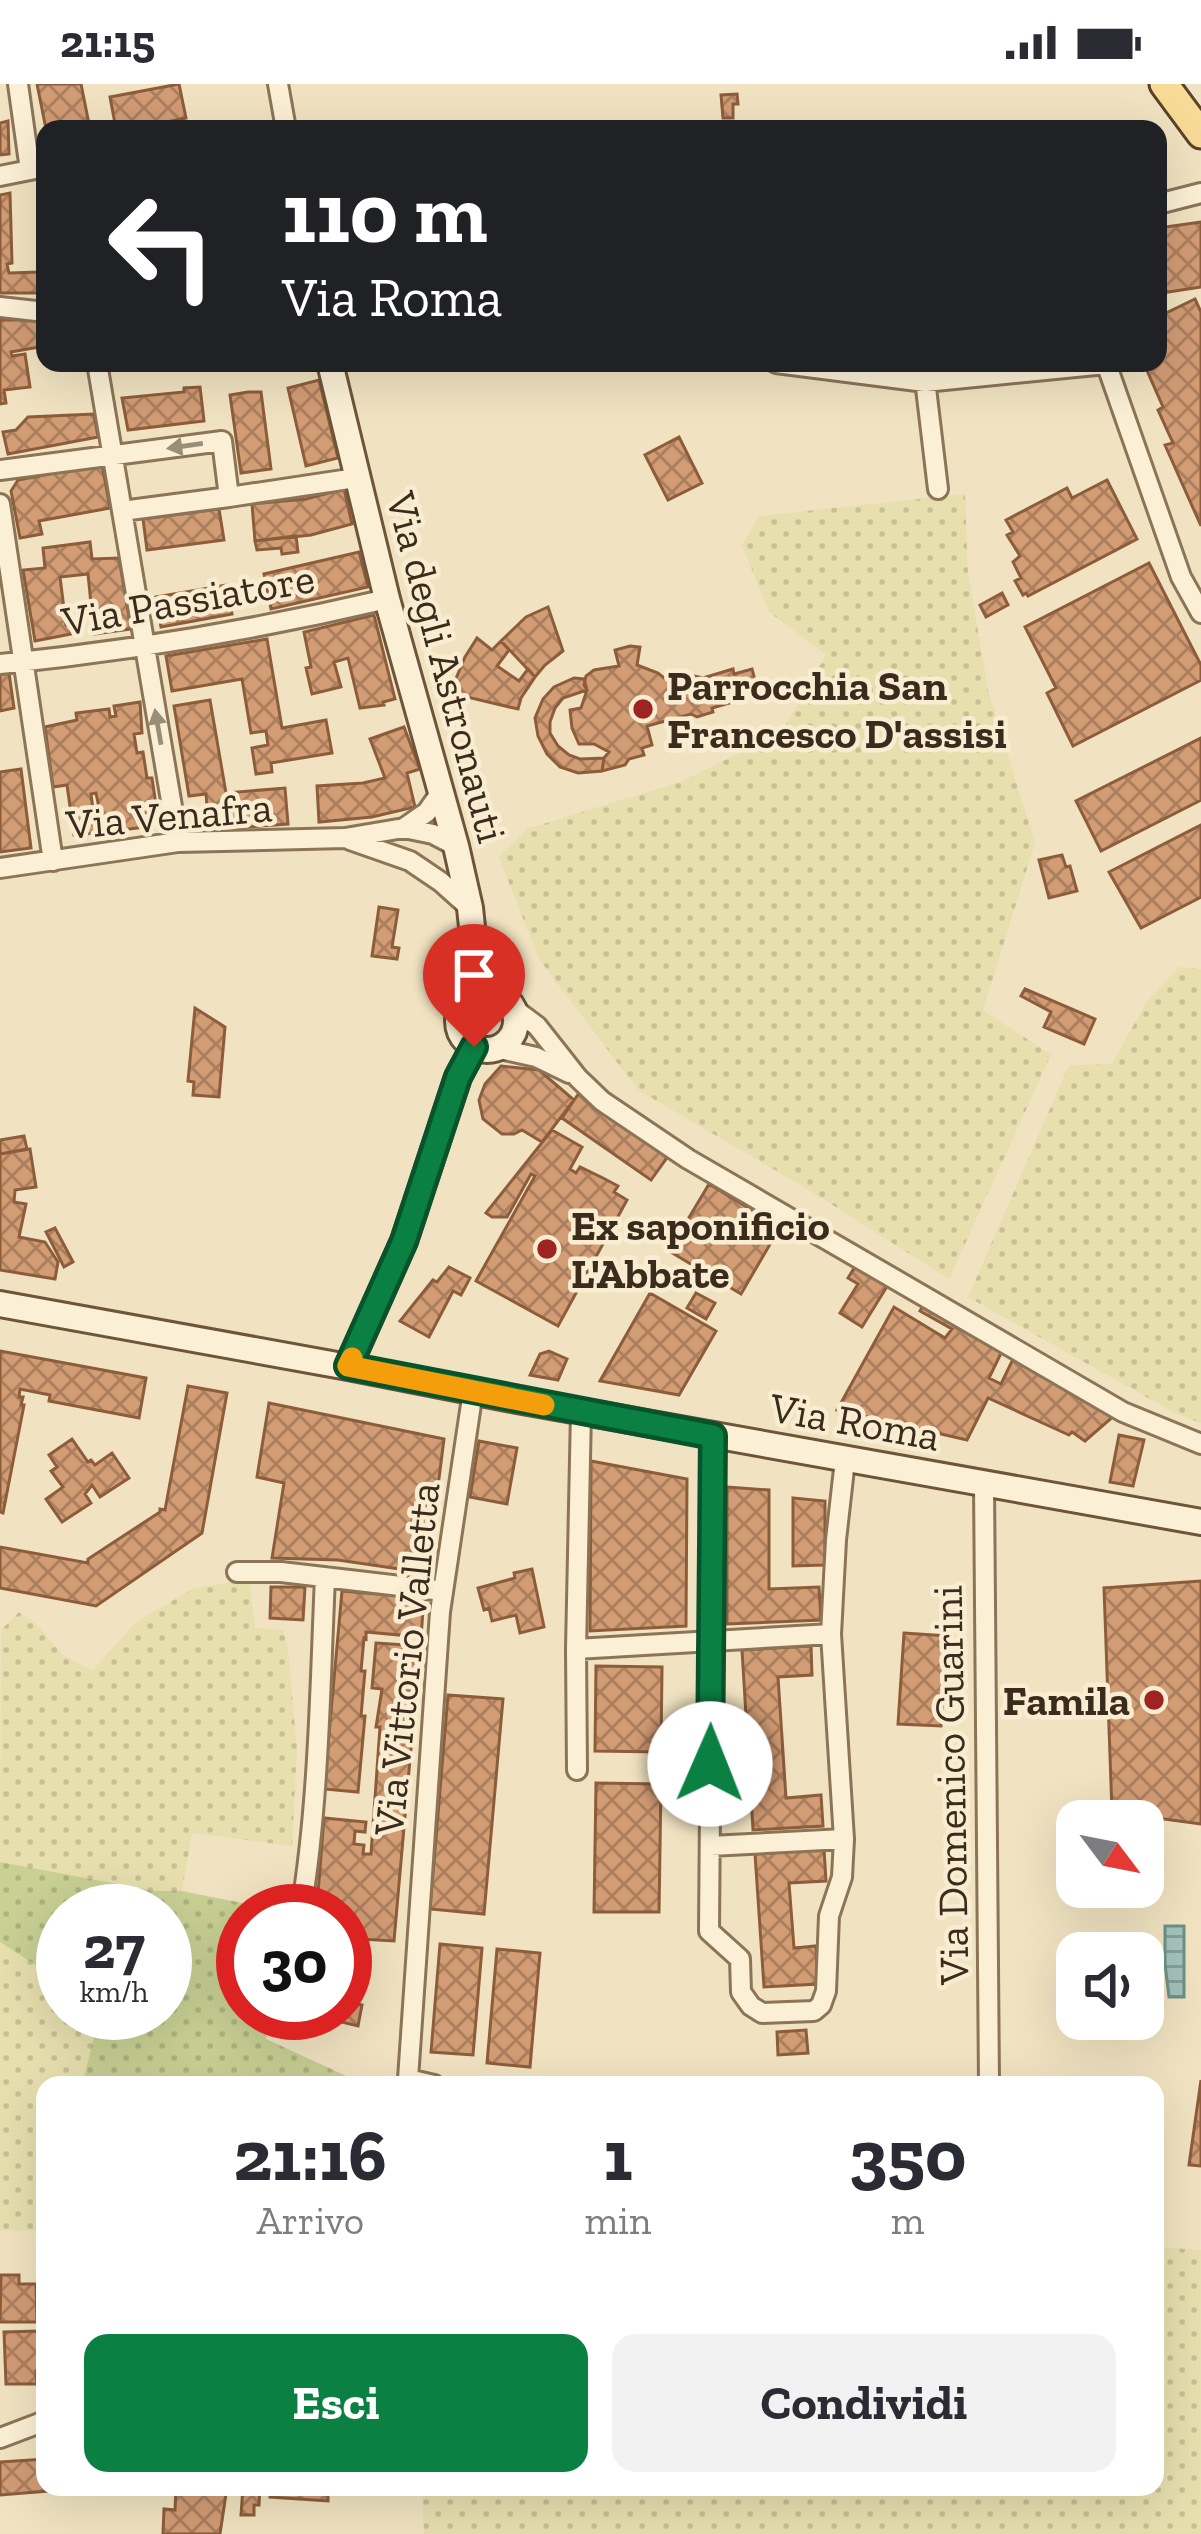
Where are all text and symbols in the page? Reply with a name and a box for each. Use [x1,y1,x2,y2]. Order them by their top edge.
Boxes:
text: 21:15 [60,15,155,69]
text: 110 m [282,163,488,264]
icon: left [84,168,240,324]
text: Via Roma [282,265,502,330]
one-way arrow [165,437,203,456]
street label: Via degli Astronauti [375,485,518,848]
street label: Via Passiatore [57,552,318,647]
place label: Parrocchia San Francesco D'assisi [667,660,1007,759]
marker: Parrocchia San Francesco D'assisi [630,696,656,722]
one-way arrow [149,708,168,745]
street label: Via Venafra [63,781,274,850]
pin [423,924,525,1047]
icon: arrive [441,942,507,1008]
place label: Ex saponificio L'Abbate [571,1200,830,1299]
marker: Ex saponificio L'Abbate [534,1236,560,1262]
street label: Via Roma [765,1381,944,1461]
street label: Via Vittorio Valletta [362,1480,450,1839]
street label: Via Domenico Guarini [922,1585,979,1986]
place label: Famila [1003,1675,1130,1726]
marker: Famila [1141,1687,1167,1713]
position arrow [647,1701,773,1827]
north arrow [1056,1800,1164,1908]
map controls [1056,1800,1164,2040]
speed limit sign: 30 [216,1884,372,2040]
text: 27 [83,1911,145,1983]
button: sound [1056,1932,1164,2040]
text: km/h [80,1974,148,2010]
text: 21:16 [234,2112,387,2198]
text: 1 [603,2112,632,2198]
text: 350 [849,2112,966,2198]
text: Arrivo [256,2197,364,2244]
text: min [584,2197,651,2244]
text: m [891,2197,925,2244]
button: Esci [84,2334,588,2472]
button: Condividi [612,2334,1116,2472]

